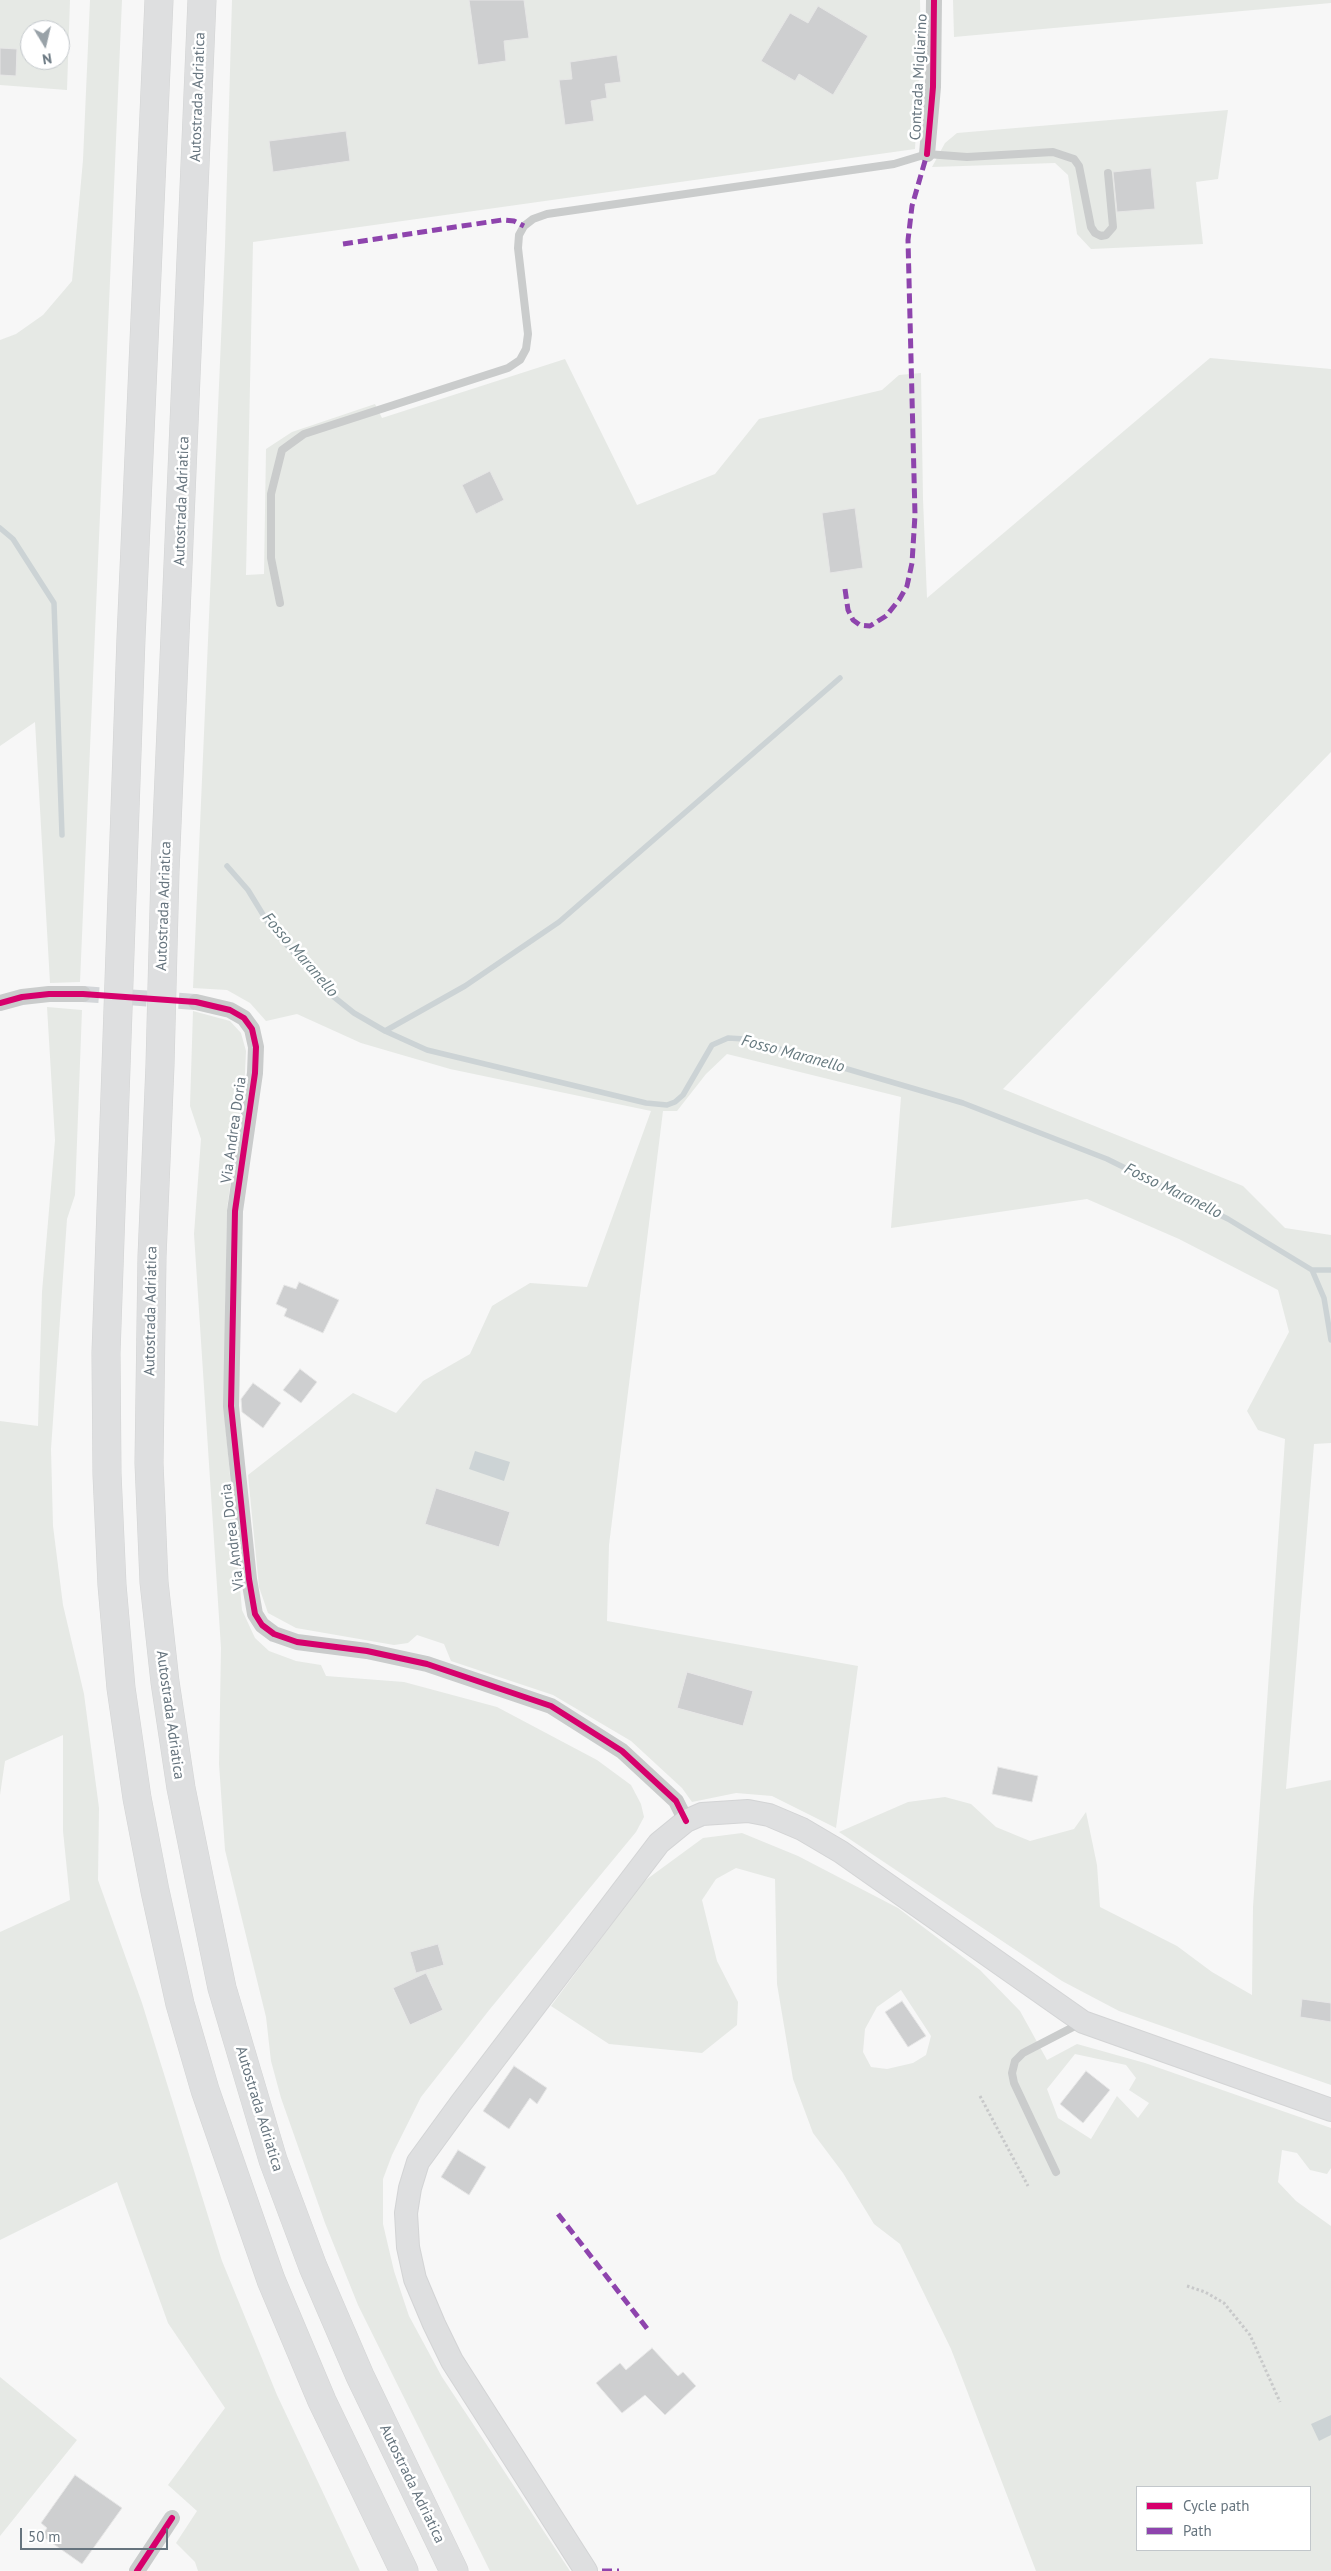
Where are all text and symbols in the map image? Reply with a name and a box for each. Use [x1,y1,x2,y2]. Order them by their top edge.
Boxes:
street label: Contrada Migliarino [907,13,931,141]
north arrow [20,20,70,70]
street label: Autostrada Adriatica [187,32,209,162]
text: N [41,49,53,68]
street label: Autostrada Adriatica [171,436,193,566]
street label: Autostrada Adriatica [153,841,175,971]
water label: Fosso Maranello [258,909,342,1001]
water label: Fosso Maranello [739,1031,847,1077]
street label: Via Andrea Doria [218,1075,250,1185]
water label: Fosso Maranello [1121,1159,1225,1223]
street label: Autostrada Adriatica [141,1246,161,1376]
street label: Via Andrea Doria [218,1482,248,1592]
street label: Autostrada Adriatica [152,1649,188,1781]
street label: Autostrada Adriatica [231,2044,287,2174]
street label: Autostrada Adriatica [375,2422,449,2546]
legend [1136,2486,1311,2551]
text: Cycle path [1183,2496,1249,2515]
scale bar [22,2518,170,2550]
text: Path [1183,2521,1212,2540]
text: 50 m [28,2527,61,2546]

